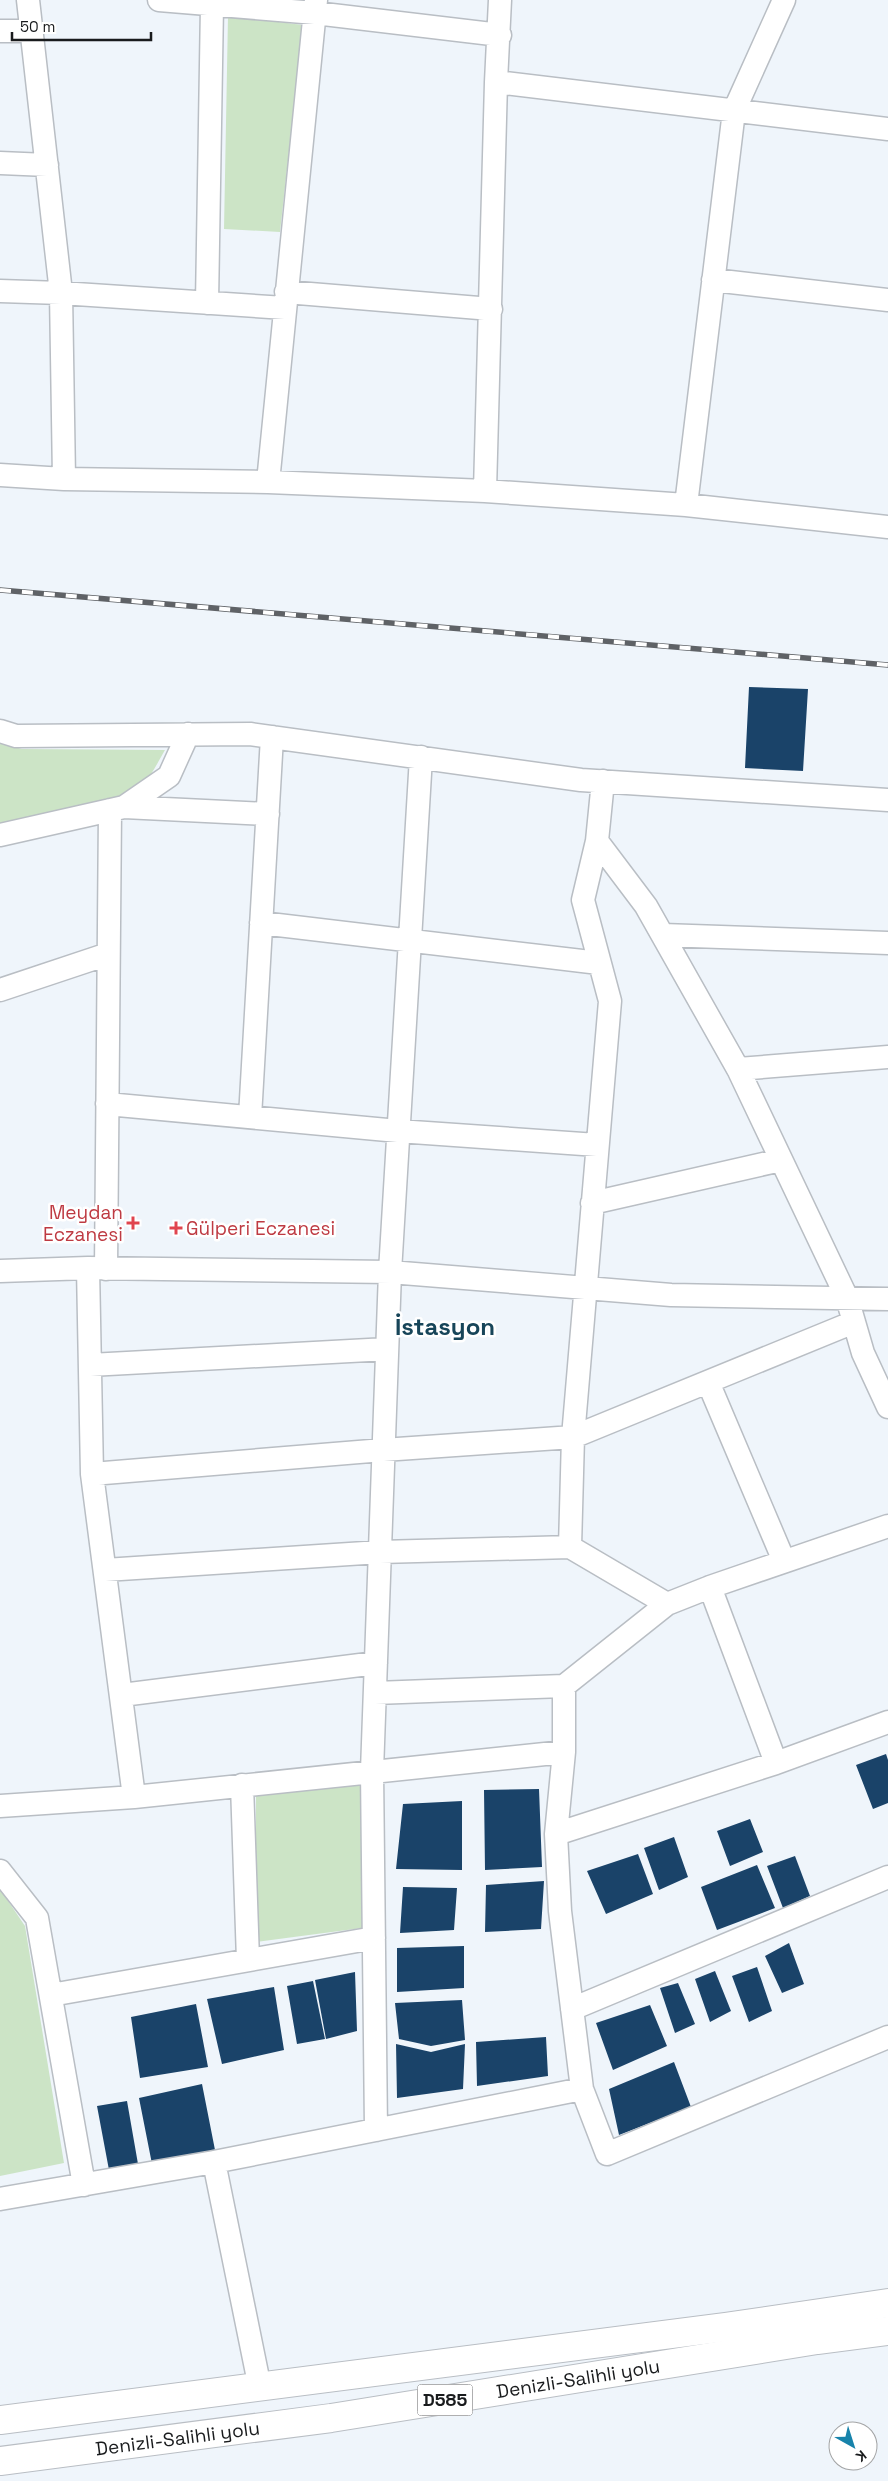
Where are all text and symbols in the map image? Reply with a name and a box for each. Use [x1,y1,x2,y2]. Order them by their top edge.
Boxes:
scale bar [12,10,151,42]
text: 50 m [20,17,55,36]
place label: Meydan Eczanesi [43,1200,123,1247]
place label: Gülperi Eczanesi [186,1216,335,1241]
marker: Meydan Eczanesi [127,1217,139,1229]
marker: Gülperi Eczanesi [170,1222,182,1234]
district label: İstasyon [395,1311,495,1342]
street label: Denizli-Salihli yolu [494,2353,662,2404]
road number: D585 [418,2384,472,2416]
street label: Denizli-Salihli yolu [94,2415,261,2461]
north arrow [828,2421,878,2471]
text: K [852,2446,870,2466]

